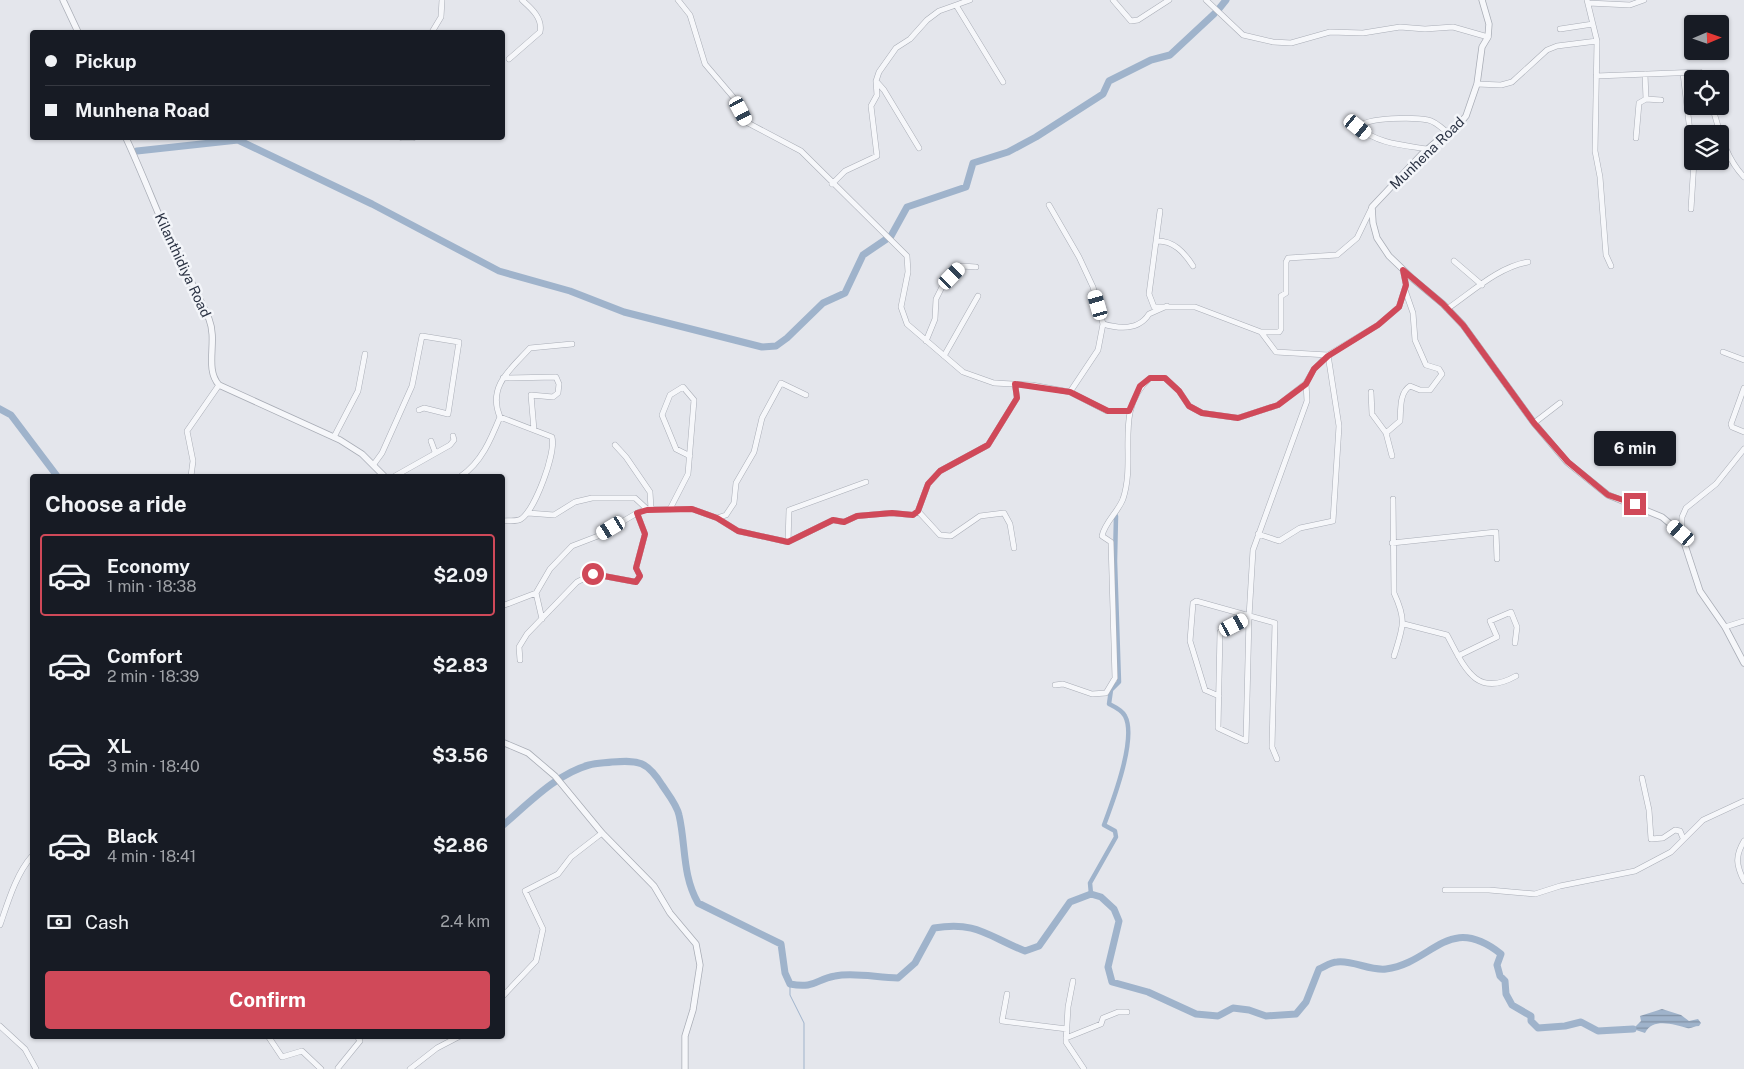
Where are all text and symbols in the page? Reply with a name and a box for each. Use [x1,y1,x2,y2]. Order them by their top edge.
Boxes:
north arrow [1684,15,1729,60]
map controls [1684,15,1729,170]
text: Pickup [75,50,137,72]
button: locate [1684,70,1729,115]
car [727,94,754,128]
text: Munhena Road [75,99,210,121]
car [1341,112,1374,142]
street label: Munhena Road [1387,114,1467,192]
button: layers [1684,125,1729,170]
street label: Kilanthidiya Road [152,210,214,320]
car [936,260,967,292]
car [1086,289,1109,321]
callout: 6 min [1594,432,1676,466]
text: 6 min [1614,439,1656,458]
text: Choose a ride [45,491,187,517]
route end [1624,493,1646,515]
car [594,514,627,542]
car [1664,517,1697,549]
icon: car [47,553,92,598]
text: Economy [107,555,190,577]
route start [582,563,604,585]
text: $2.09 [433,564,488,586]
text: 1 min · 18:38 [107,577,197,596]
car [1217,611,1250,639]
icon: car [47,643,92,688]
text: Comfort [107,645,183,667]
text: $2.83 [433,654,488,676]
text: 2 min · 18:39 [107,667,199,686]
icon: car [47,733,92,778]
text: XL [107,735,132,757]
text: $3.56 [432,744,488,766]
text: 3 min · 18:40 [107,757,200,776]
icon: car [47,823,92,868]
text: Black [107,825,158,847]
text: $2.86 [433,834,488,856]
text: 4 min · 18:41 [107,847,196,866]
icon: cash [45,908,73,936]
text: Cash [85,911,129,933]
text: 2.4 km [440,912,490,931]
button: Confirm [45,971,490,1029]

